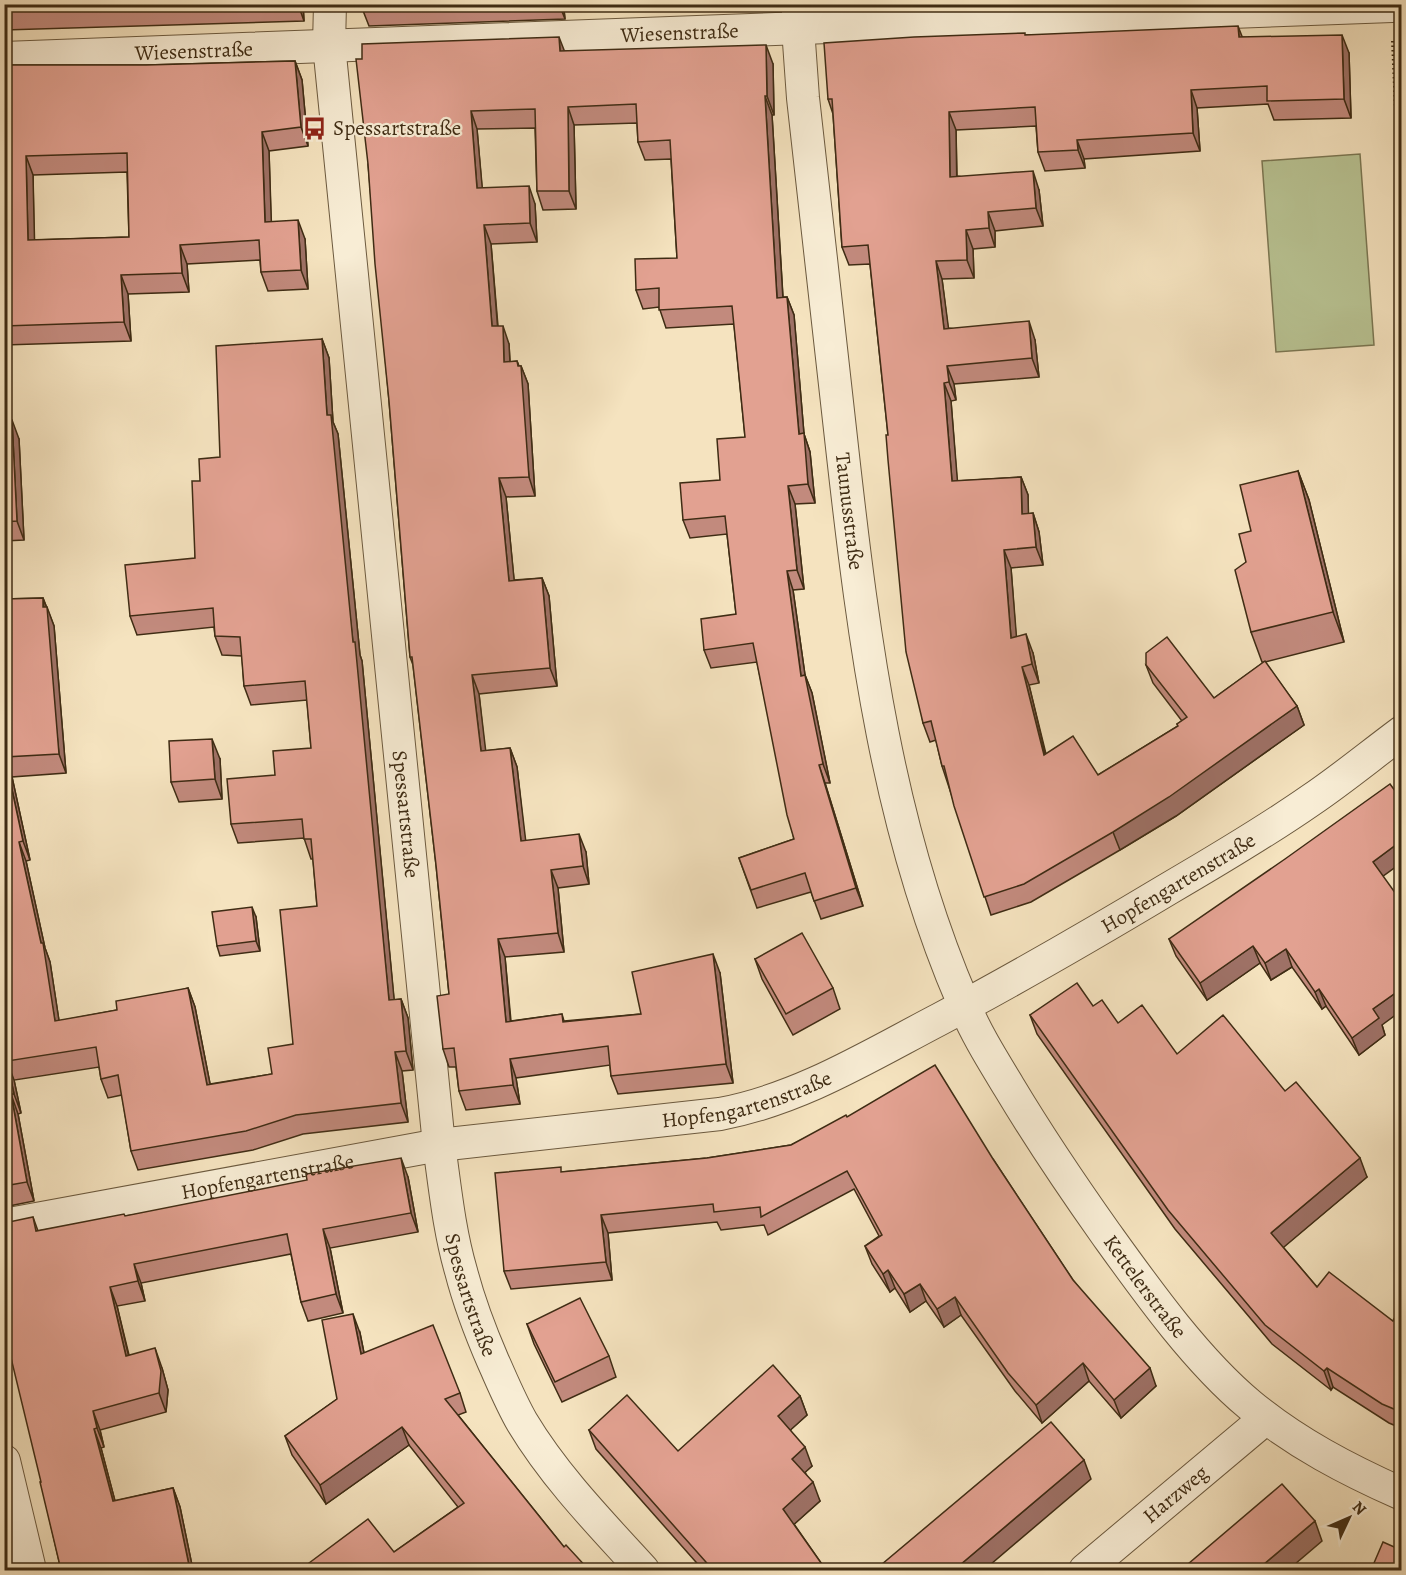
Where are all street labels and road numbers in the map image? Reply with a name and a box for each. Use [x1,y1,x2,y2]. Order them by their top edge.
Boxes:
street label: Wiesenstraße [619,16,739,49]
street label: Wiesenstraße [133,35,254,67]
street label: Taunusstraße [829,451,870,571]
street label: Spessartstraße [386,749,426,879]
street label: Hopfengartenstraße [1096,826,1261,940]
street label: Hopfengartenstraße [660,1064,836,1134]
street label: Hopfengartenstraße [179,1147,356,1206]
street label: Kettelerstraße [1097,1229,1193,1344]
street label: Spessartstraße [438,1231,503,1361]
street label: Harzweg [1137,1458,1214,1530]

